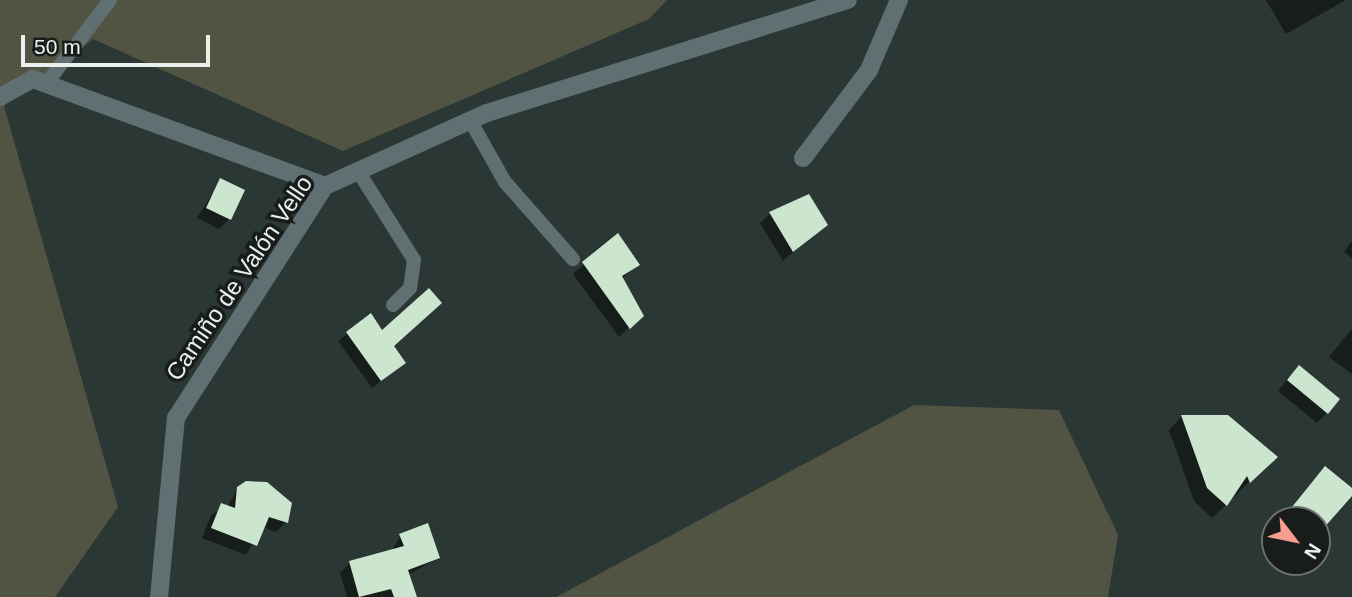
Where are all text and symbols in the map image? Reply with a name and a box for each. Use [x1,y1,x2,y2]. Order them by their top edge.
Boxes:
scale bar [24,21,214,65]
text: 50 m [34,35,81,58]
street label: Camiño de Valón Vello [160,170,318,386]
north arrow [1261,506,1331,576]
text: N [1300,540,1325,563]

